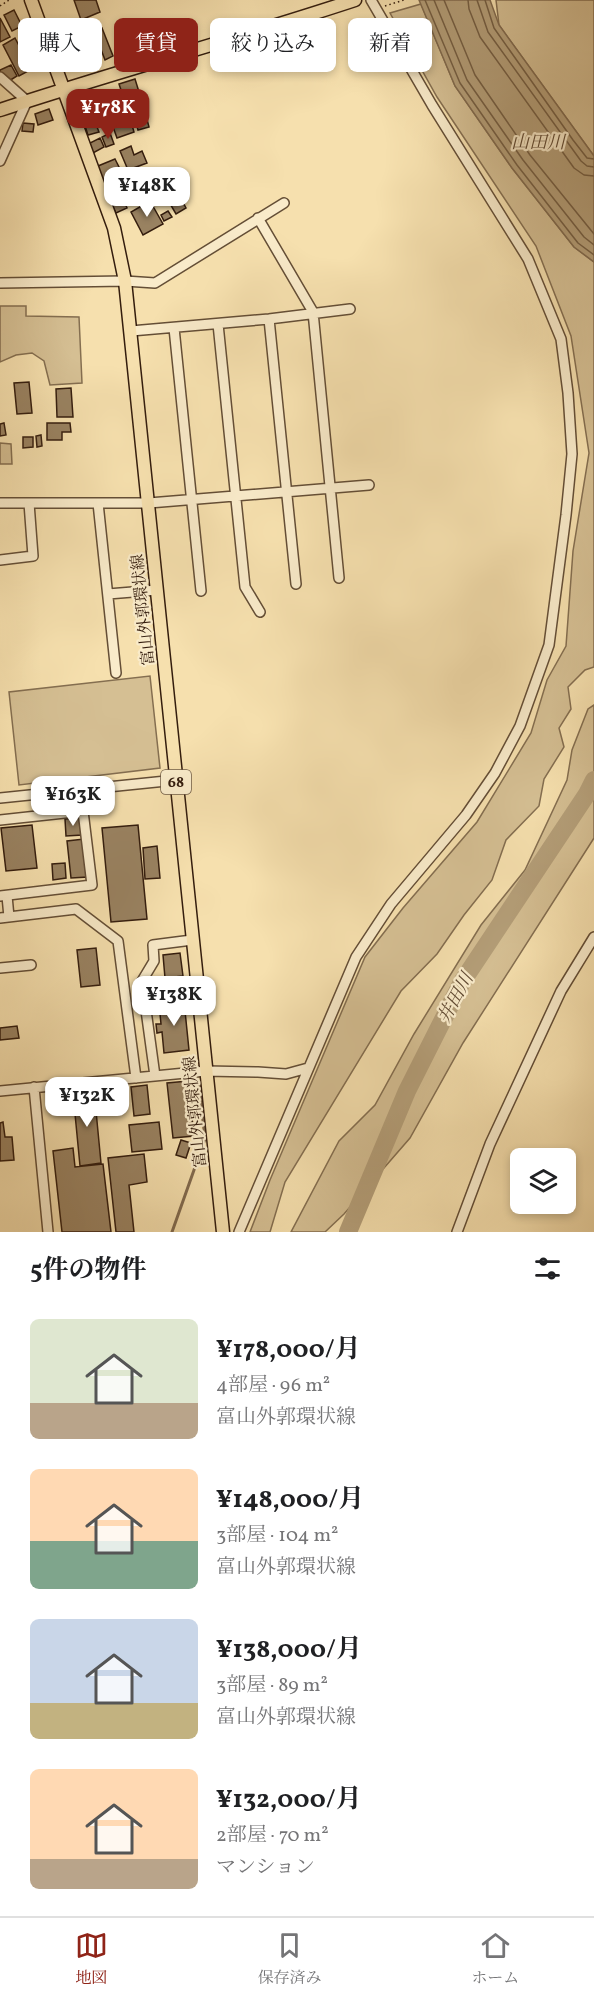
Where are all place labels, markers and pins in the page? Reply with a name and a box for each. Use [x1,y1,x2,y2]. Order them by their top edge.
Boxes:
pin: ¥178K [66,89,150,140]
pin: ¥148K [105,167,189,218]
pin: ¥163K [31,776,115,827]
pin: ¥138K [132,976,216,1027]
pin: ¥132K [45,1077,129,1128]

